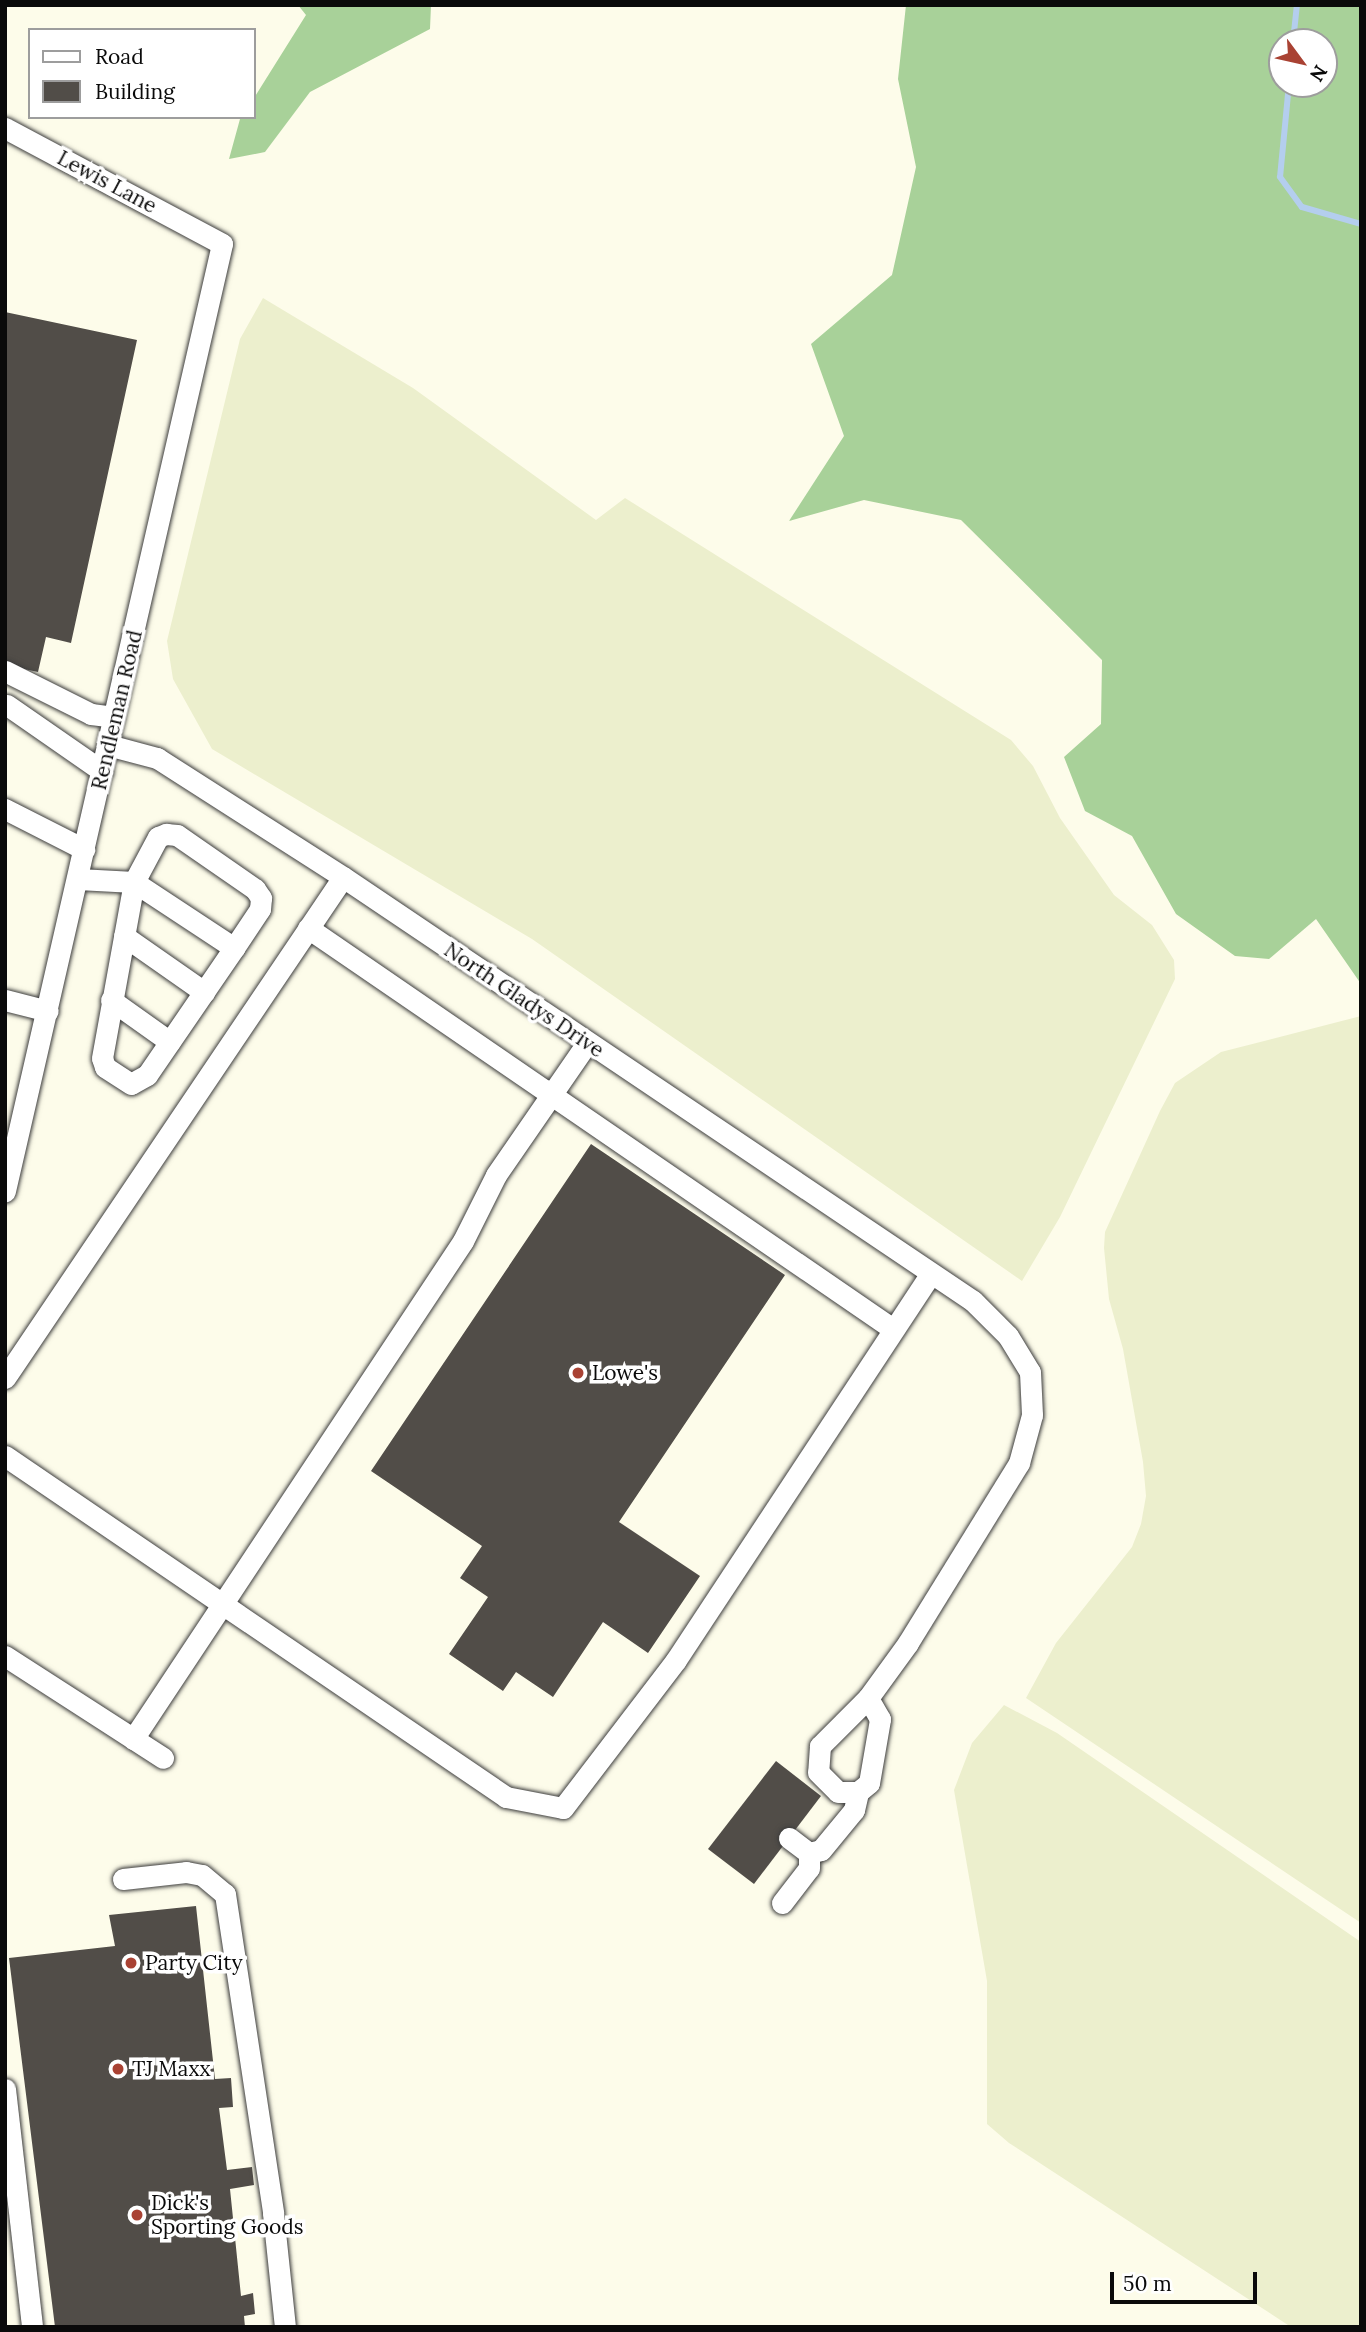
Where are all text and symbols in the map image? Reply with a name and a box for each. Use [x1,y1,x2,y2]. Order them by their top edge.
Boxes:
legend [28,28,256,119]
north arrow [1268,28,1338,98]
text: Road [95,43,144,70]
text: N [1305,61,1333,86]
text: Building [95,78,175,105]
street label: Lewis Lane [53,145,161,219]
street label: Rendleman Road [86,628,148,792]
street label: North Gladys Drive [439,937,609,1063]
place label: Lowe's [592,1360,658,1386]
marker: Lowe's [570,1365,586,1381]
place label: Party City [145,1950,243,1976]
marker: Party City [123,1955,139,1971]
place label: TJ Maxx [132,2056,211,2082]
marker: TJ Maxx [110,2061,126,2077]
place label: Dick's Sporting Goods [151,2190,304,2240]
marker: Dick's Sporting Goods [129,2207,145,2223]
scale bar [1114,2258,1261,2302]
text: 50 m [1123,2270,1172,2297]

